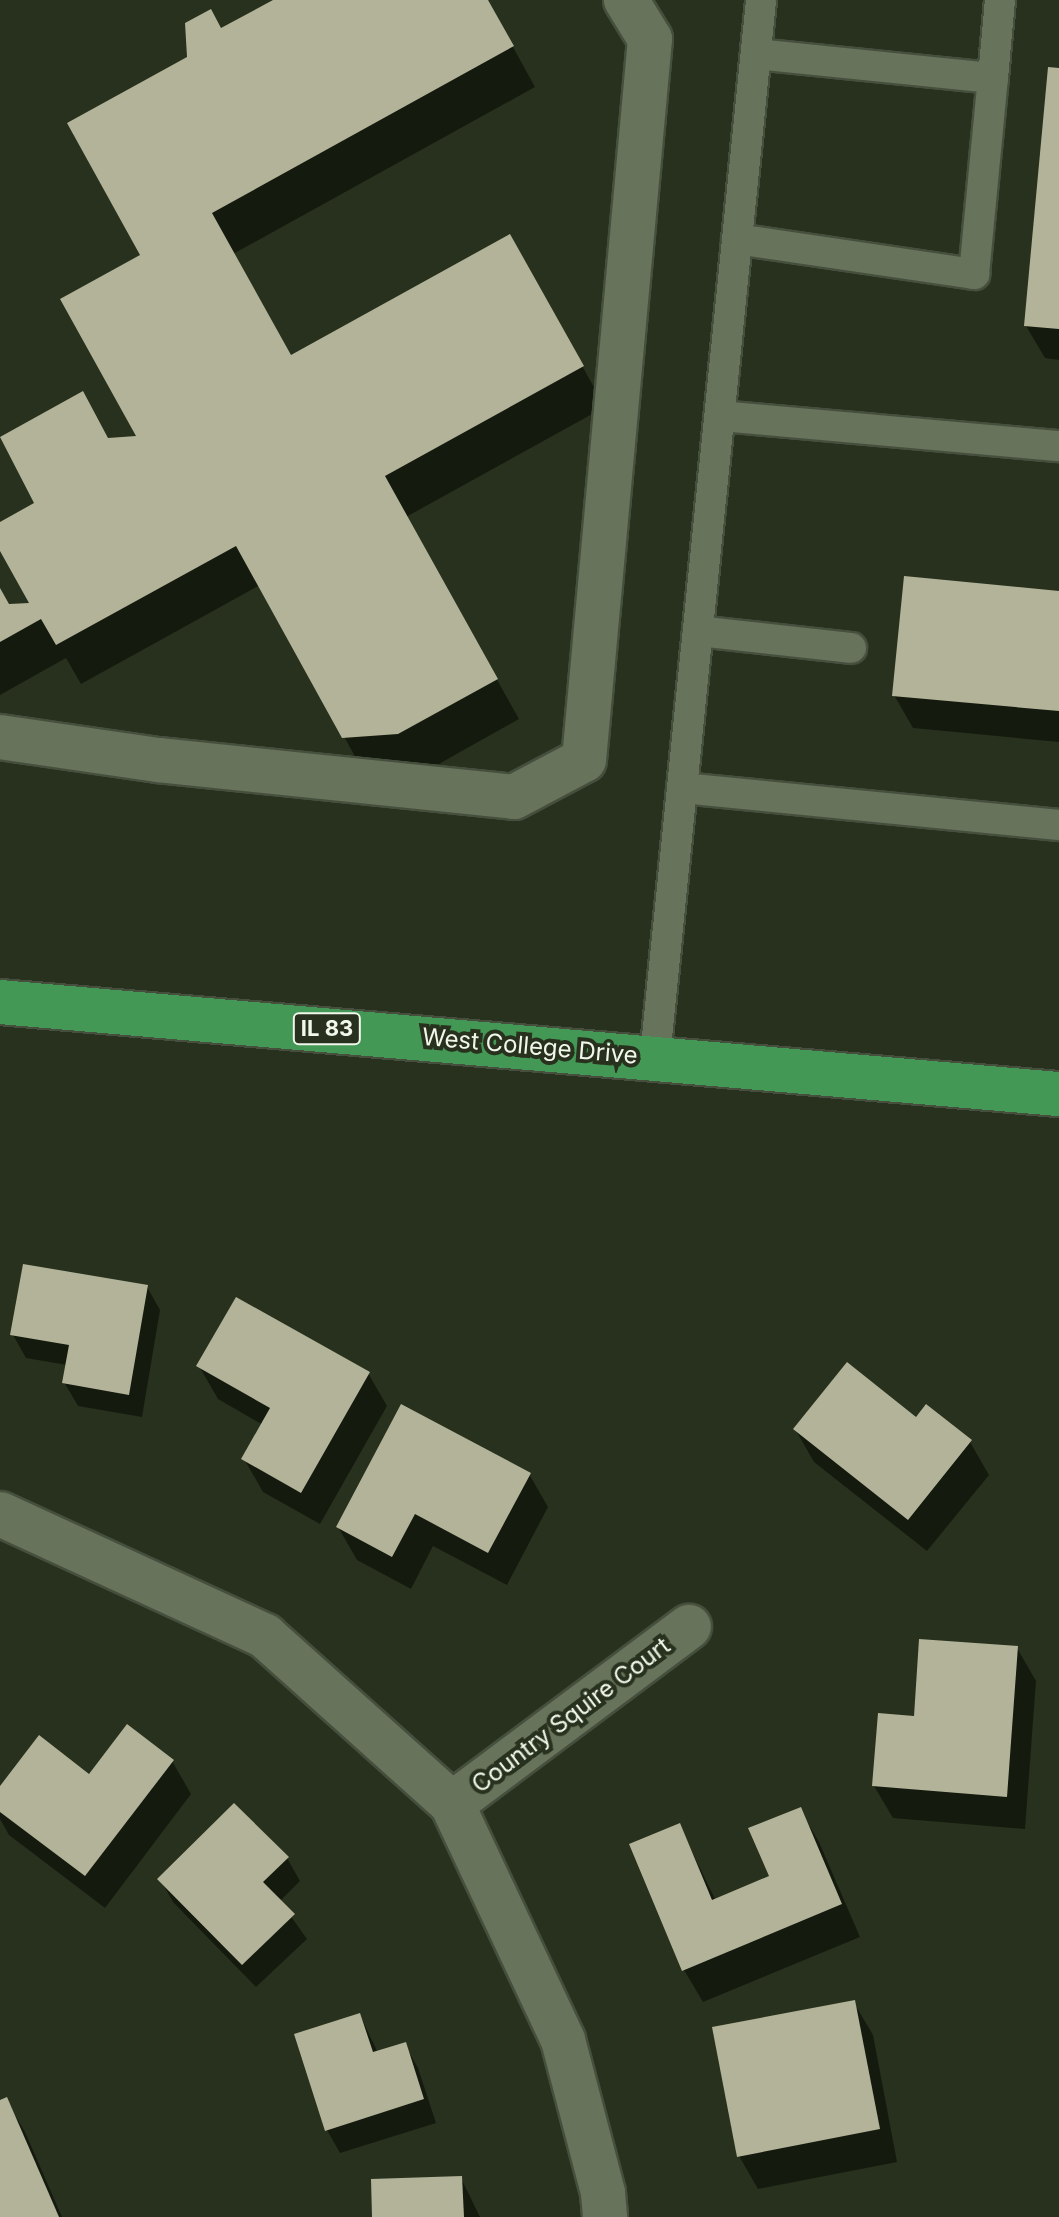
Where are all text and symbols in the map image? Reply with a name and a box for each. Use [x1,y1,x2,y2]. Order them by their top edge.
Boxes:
road number: IL 83 [291,1011,363,1047]
street label: West College Drive [421,1022,639,1070]
street label: Country Squire Court [466,1631,676,1799]

